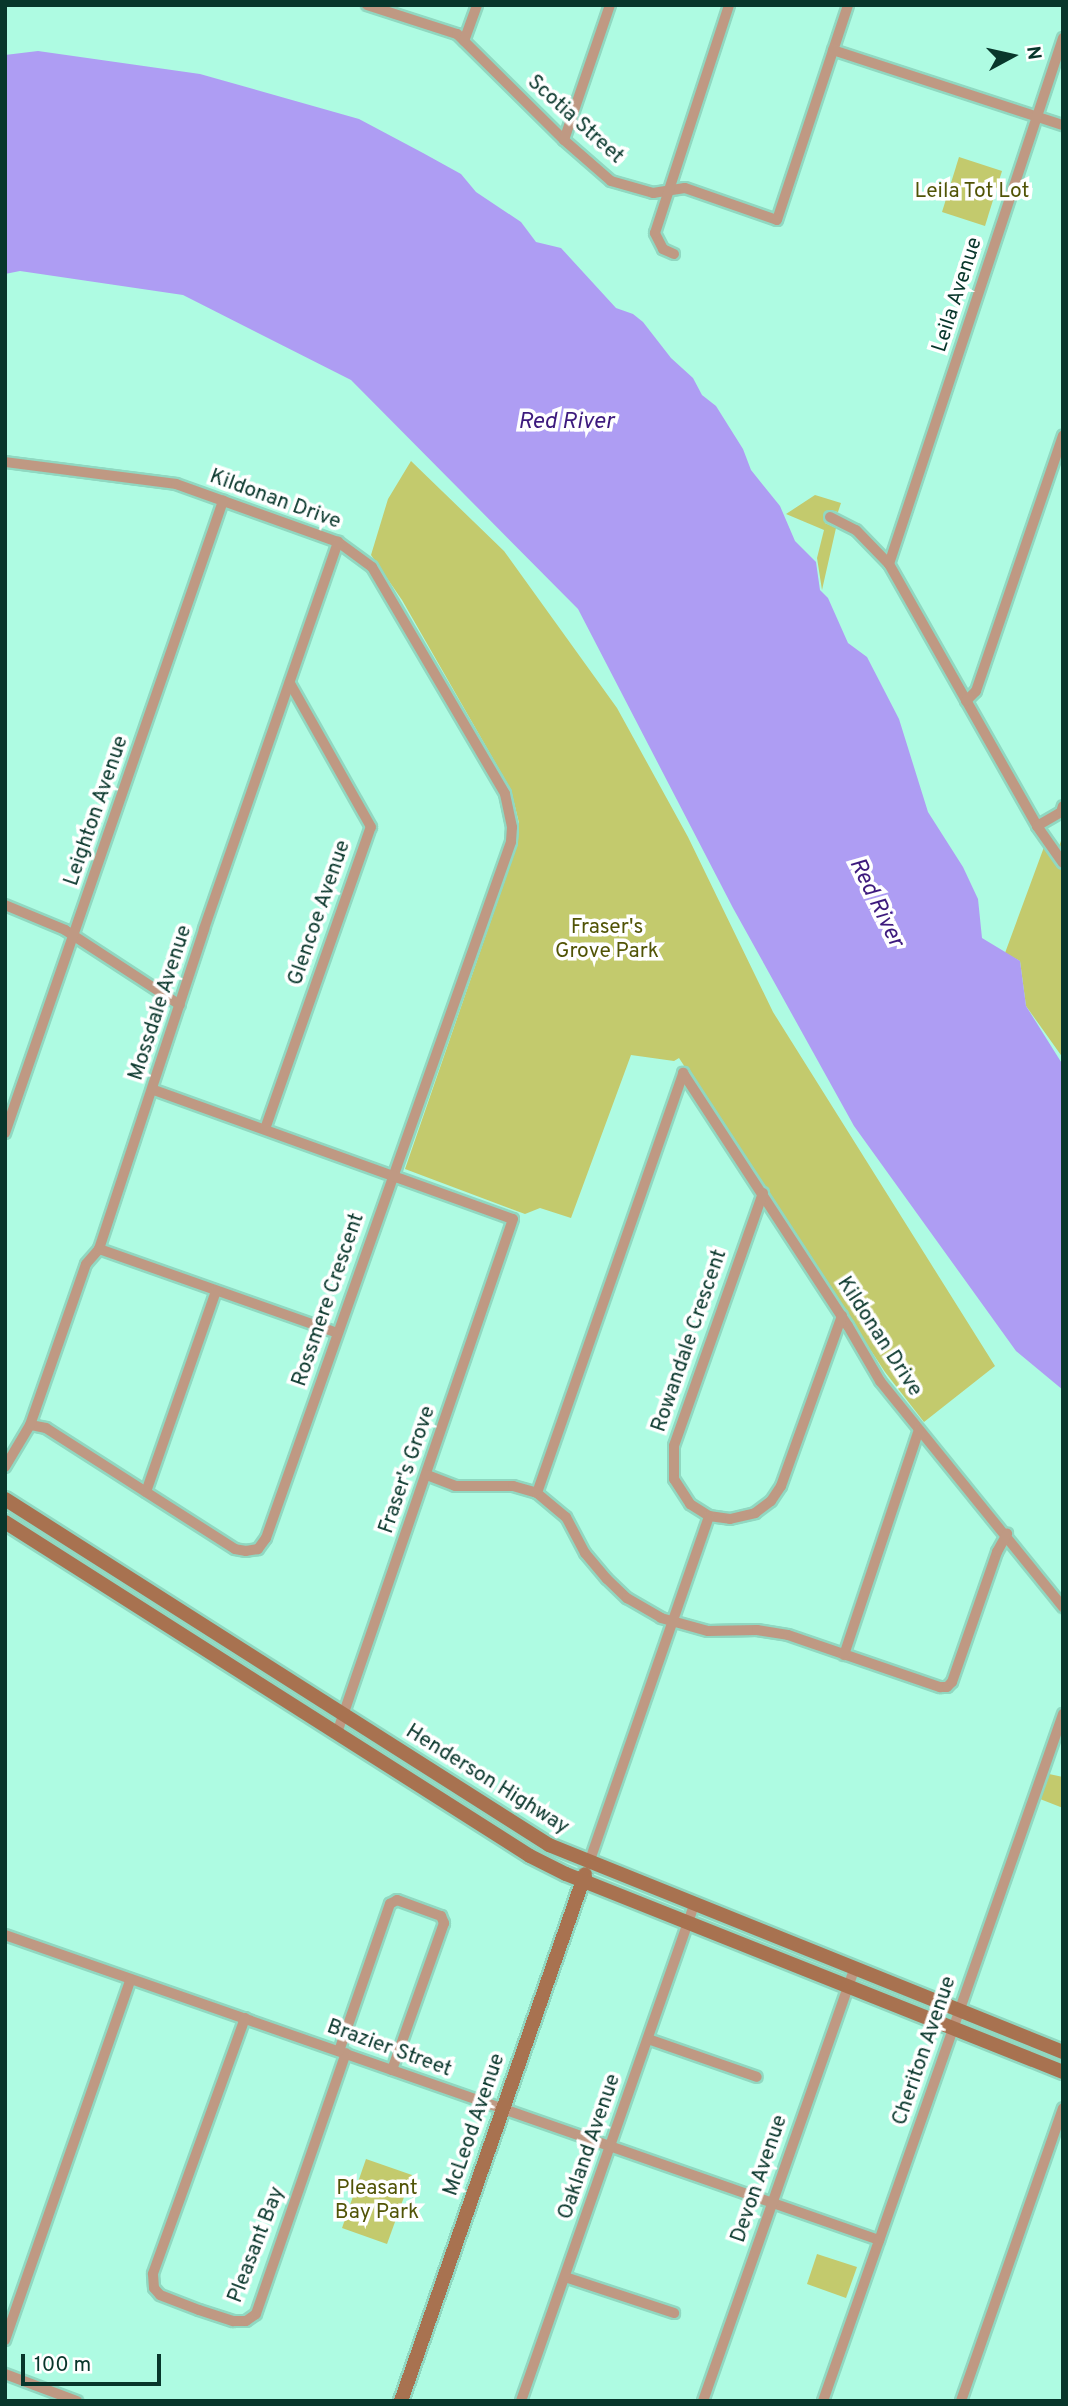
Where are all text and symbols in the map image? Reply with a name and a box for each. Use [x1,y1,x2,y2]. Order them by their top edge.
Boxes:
north arrow [977,21,1047,91]
text: N [1020,45,1046,62]
street label: Scotia Street [522,70,628,170]
park label: Leila Tot Lot [914,179,1030,205]
street label: Leila Avenue [927,234,989,356]
water label: Red River [518,409,614,437]
street label: Kildonan Drive [206,465,344,535]
street label: Leighton Avenue [59,732,135,890]
street label: Glencoe Avenue [283,837,357,989]
water label: Red River [842,854,908,952]
park label: Fraser's Grove Park [555,915,659,965]
street label: Mossdale Avenue [124,922,198,1084]
street label: Rossmere Crescent [288,1210,370,1390]
street label: Rowandale Crescent [647,1246,733,1436]
street label: Kildonan Drive [831,1272,927,1402]
street label: Fraser's Grove [374,1403,442,1537]
street label: Henderson Highway [401,1719,573,1841]
street label: Cheriton Avenue [888,1973,962,2129]
street label: Brazier Street [323,2015,455,2083]
street label: McLeod Avenue [439,2050,511,2200]
street label: Oakland Avenue [553,2071,627,2223]
street label: Devon Avenue [726,2111,794,2247]
park label: Pleasant Bay Park [335,2176,419,2226]
street label: Pleasant Bay [223,2183,291,2307]
scale bar [24,2340,164,2384]
text: 100 m [34,2352,91,2379]

